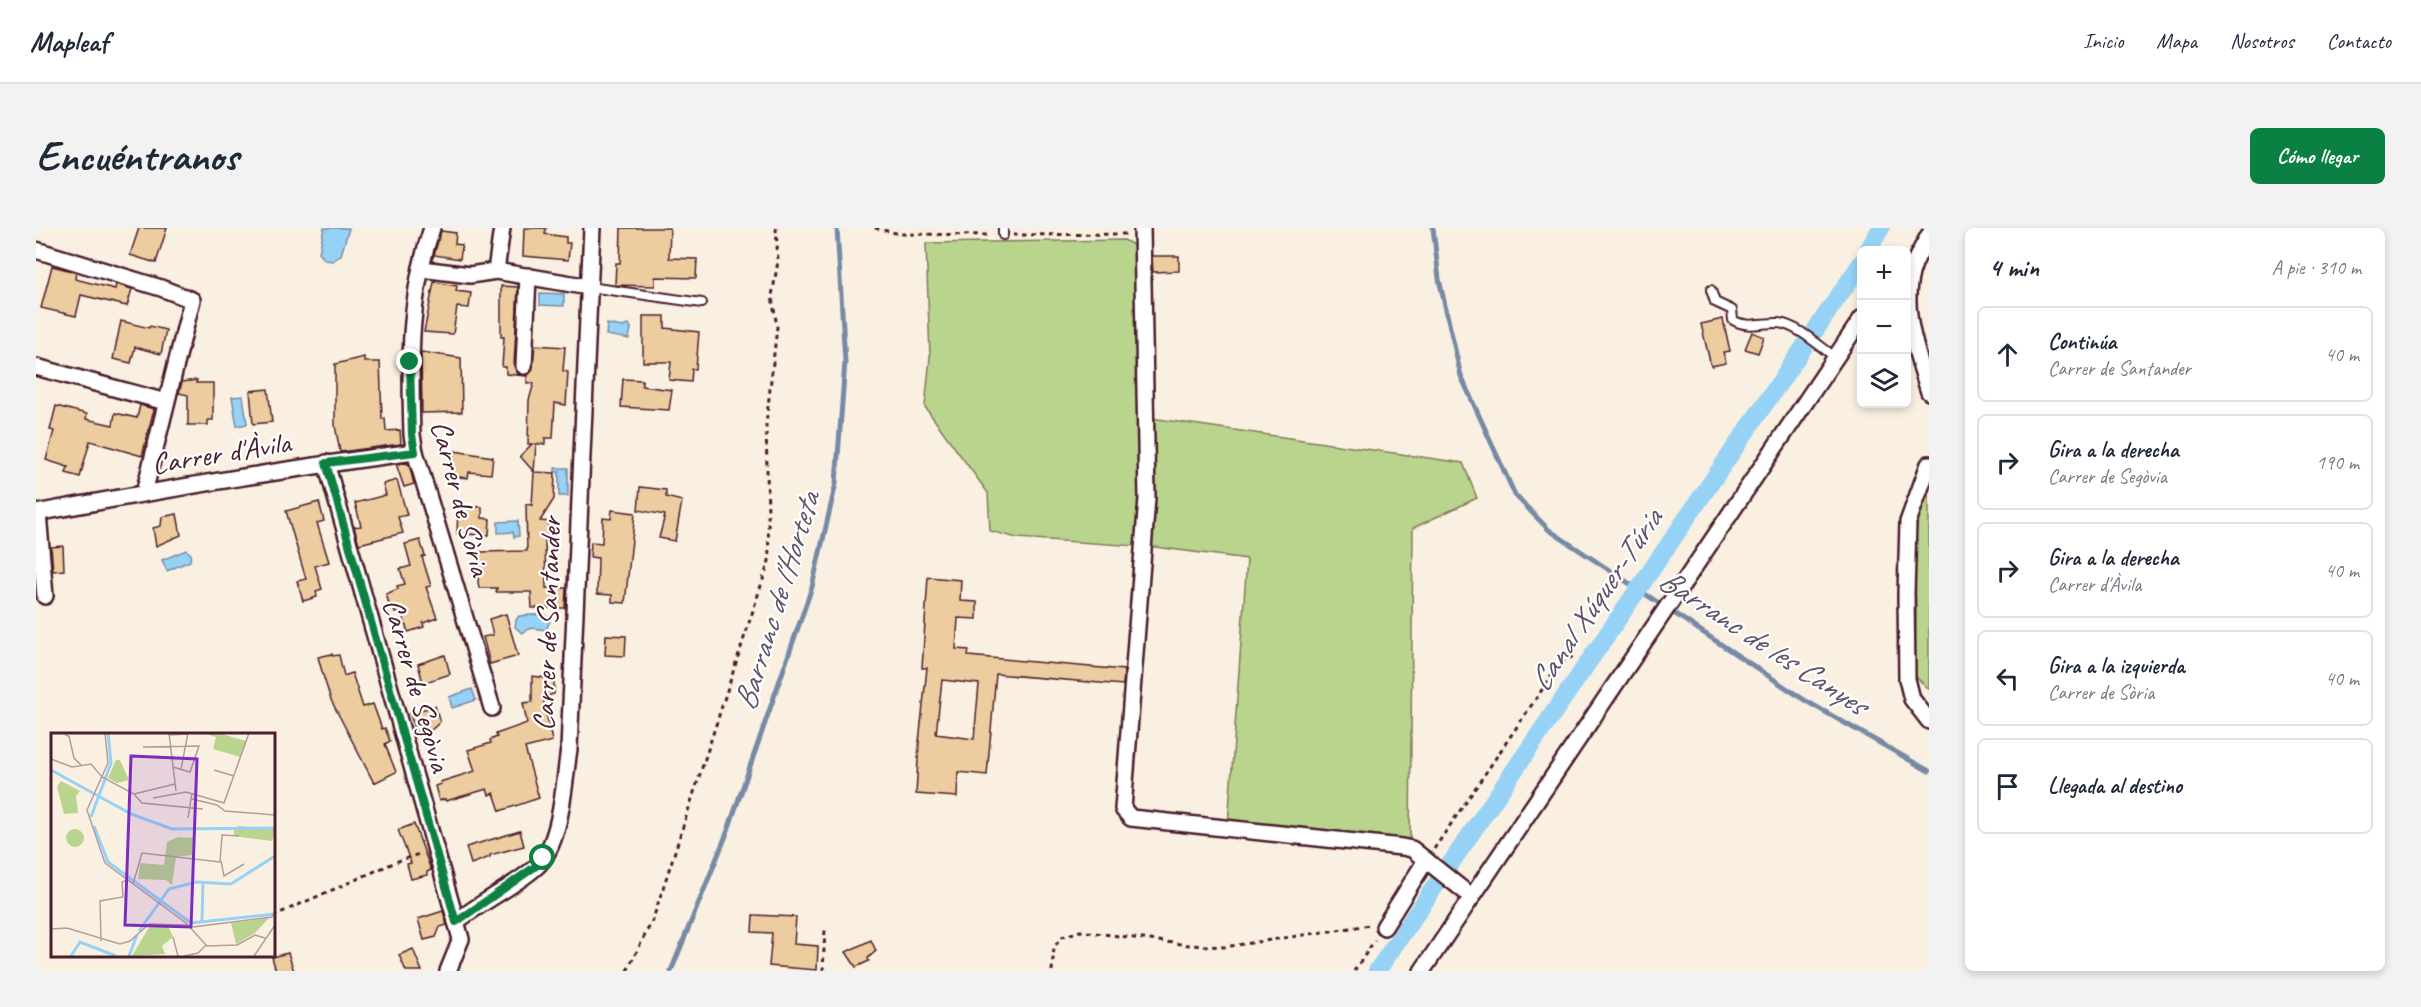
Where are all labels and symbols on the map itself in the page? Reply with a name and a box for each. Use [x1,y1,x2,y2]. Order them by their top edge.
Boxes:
route end [396,348,422,374]
street label: Carrer de Sòria [422,416,500,582]
street label: Carrer d'Àvila [149,423,295,483]
water label: Barranc de l'Horteta [724,484,830,715]
water label: Canal Xúquer-Túria [1519,499,1673,699]
street label: Carrer de Santander [524,514,570,732]
water label: Barranc de les Canyes [1651,559,1880,727]
street label: Carrer de Segòvia [374,594,460,778]
inset map [51,733,274,956]
route start [529,844,555,870]

